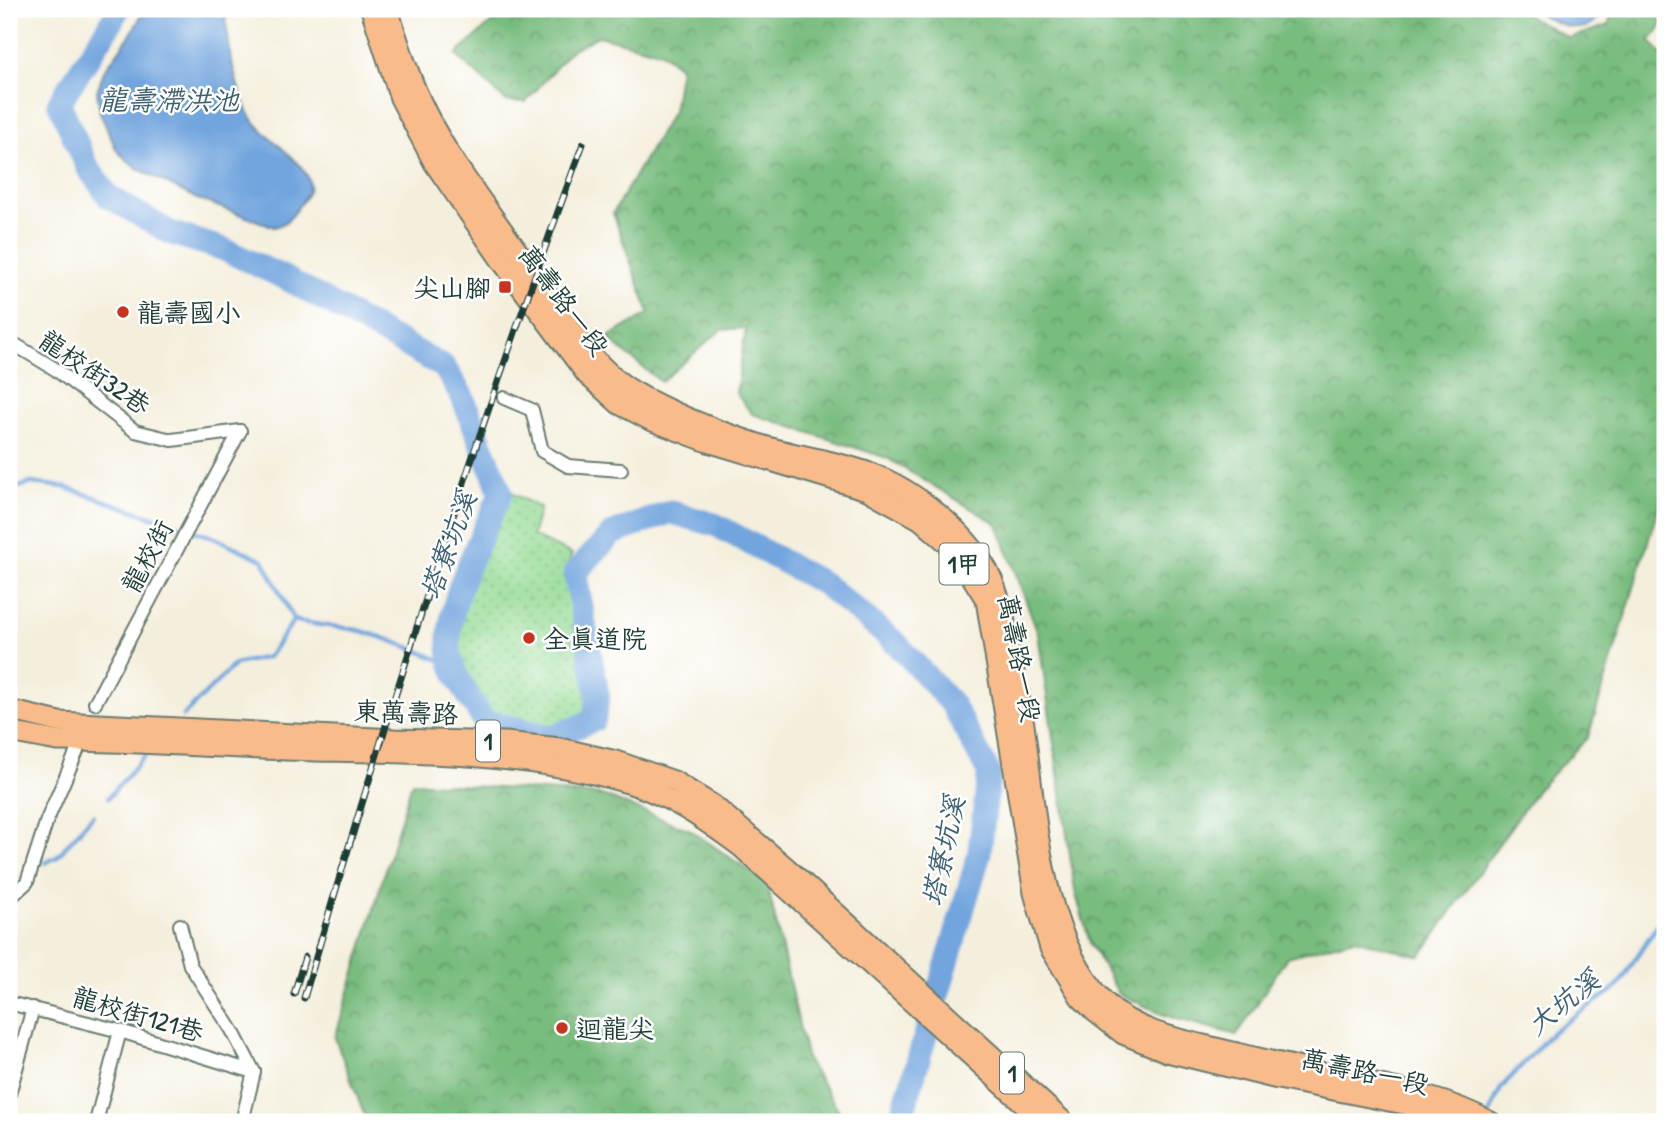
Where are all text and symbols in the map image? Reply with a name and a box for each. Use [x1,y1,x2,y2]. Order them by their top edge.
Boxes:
water label: 龍壽滯洪池 [99,81,240,119]
street label: 萬壽路一段 [511,238,617,362]
place label: 尖山腳 [413,270,491,305]
marker: 尖山腳 [497,279,513,295]
place label: 龍壽國小 [137,295,241,330]
marker: 龍壽國小 [115,304,131,320]
street label: 龍校街32巷 [32,322,158,422]
water label: 塔寮坑溪 [411,484,486,604]
street label: 龍校街 [113,513,181,599]
road number: 1甲 [940,544,988,584]
street label: 萬壽路一段 [990,591,1050,725]
place label: 全真道院 [543,621,647,656]
marker: 全真道院 [521,630,537,646]
street label: 東萬壽路 [353,693,459,731]
road number: 1 [476,720,500,762]
water label: 塔寮坑溪 [913,790,974,910]
water label: 大坑溪 [1518,960,1609,1043]
street label: 龍校街121巷 [68,979,208,1049]
place label: 迴龍尖 [576,1011,654,1046]
marker: 迴龍尖 [554,1020,570,1036]
street label: 萬壽路一段 [1298,1040,1432,1102]
road number: 1 [1000,1052,1024,1093]

